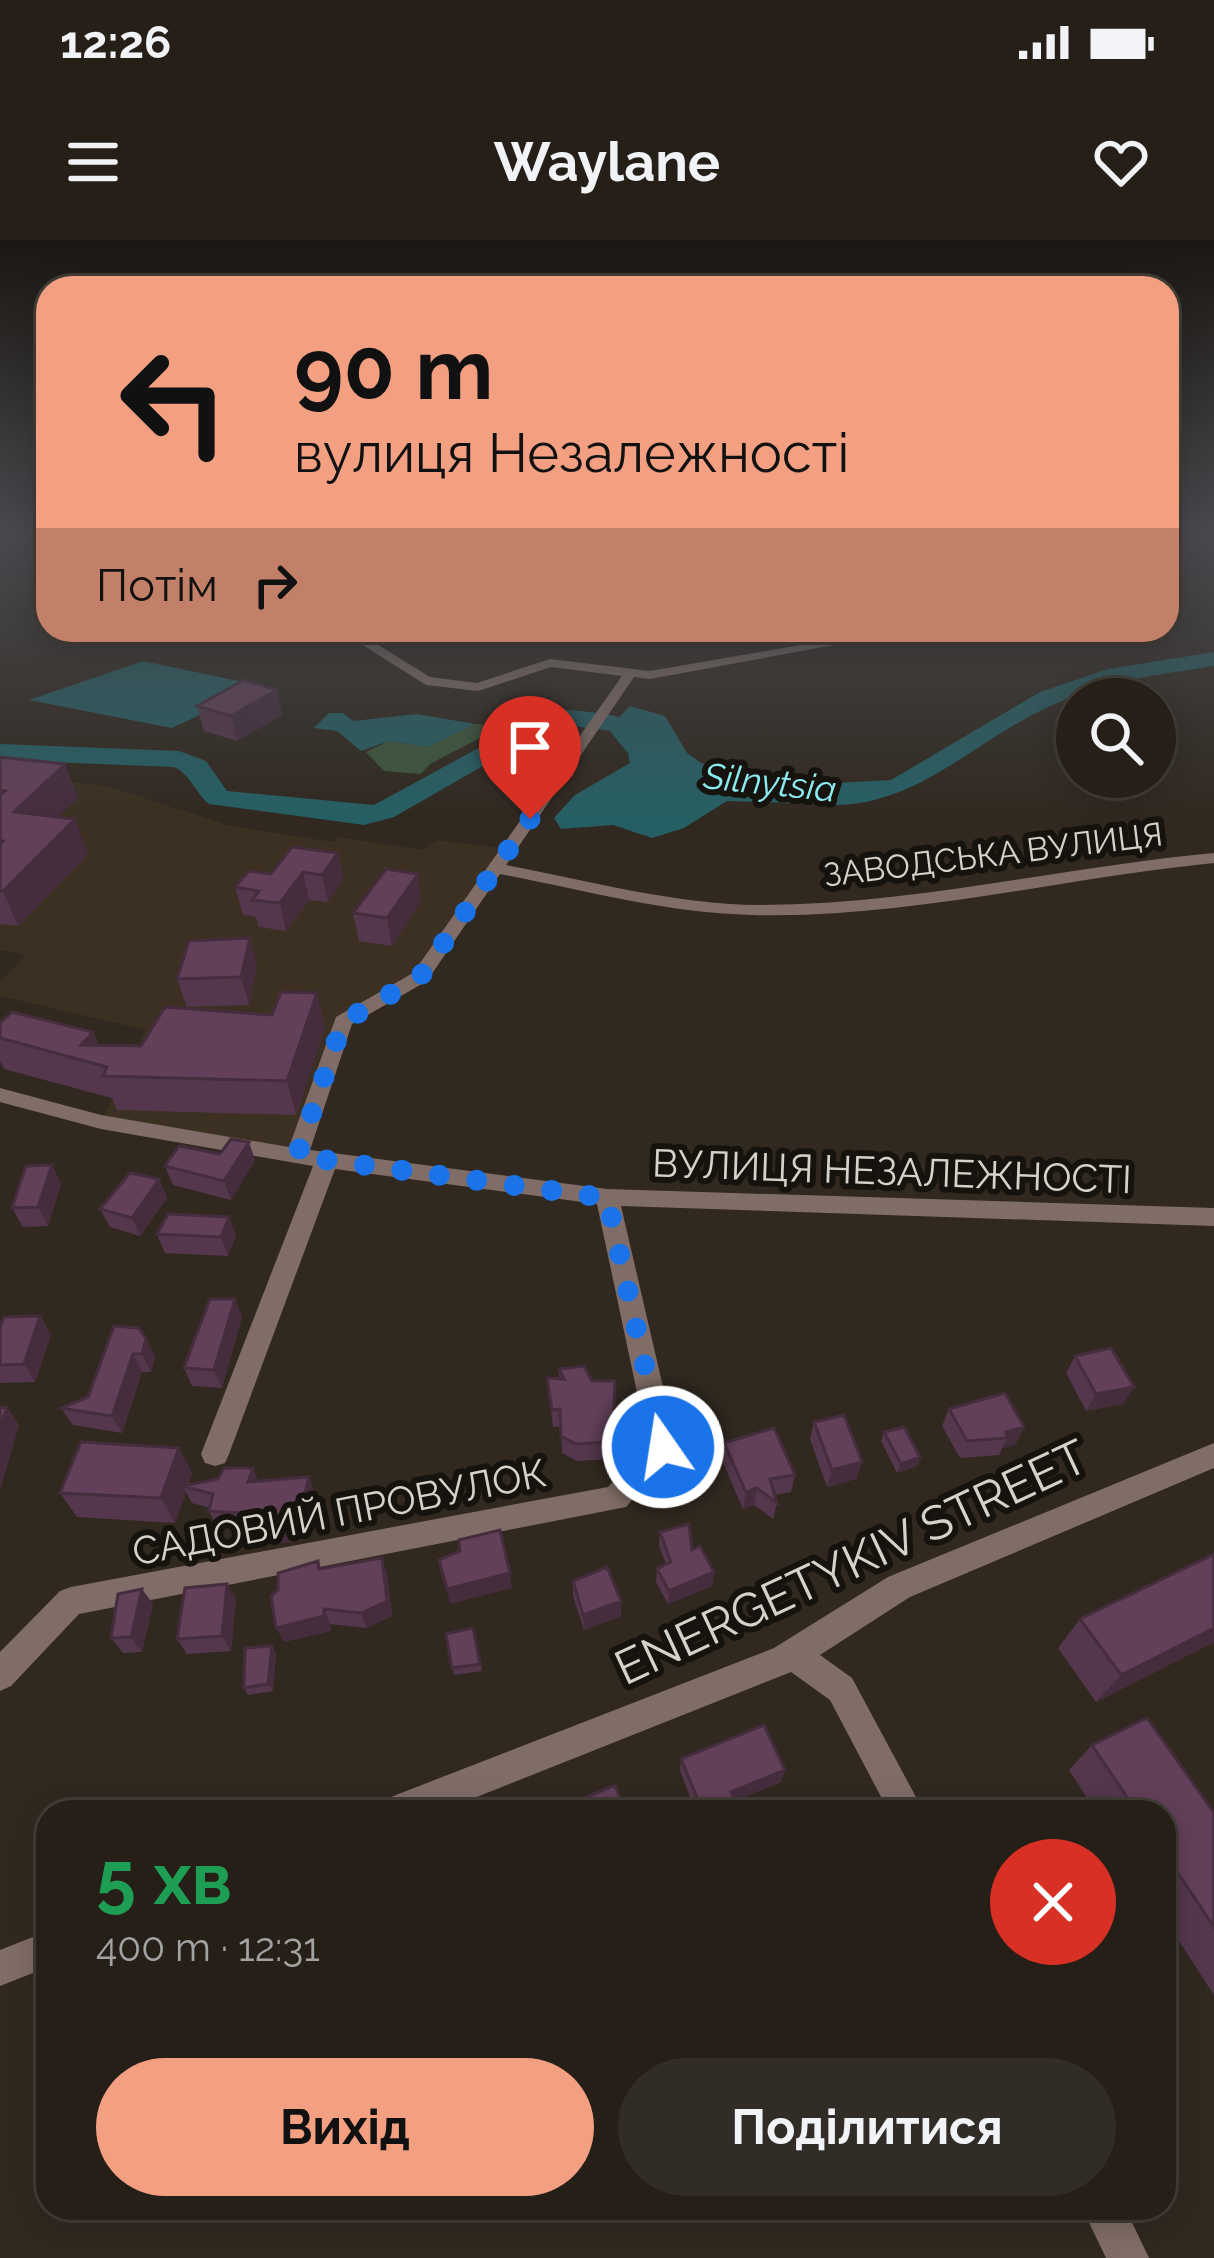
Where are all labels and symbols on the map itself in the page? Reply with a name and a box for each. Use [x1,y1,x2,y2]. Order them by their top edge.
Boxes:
pin [479,696,581,819]
water label: Silnytsia [701,754,838,810]
street label: ЗАВОДСЬКА ВУЛИЦЯ [821,814,1165,895]
street label: ВУЛИЦЯ НЕЗАЛЕЖНОСТІ [652,1140,1132,1202]
position arrow [600,1384,726,1510]
street label: ENERGETYKIV STREET [606,1428,1096,1696]
street label: САДОВИЙ ПРОВУЛОК [128,1449,550,1575]

